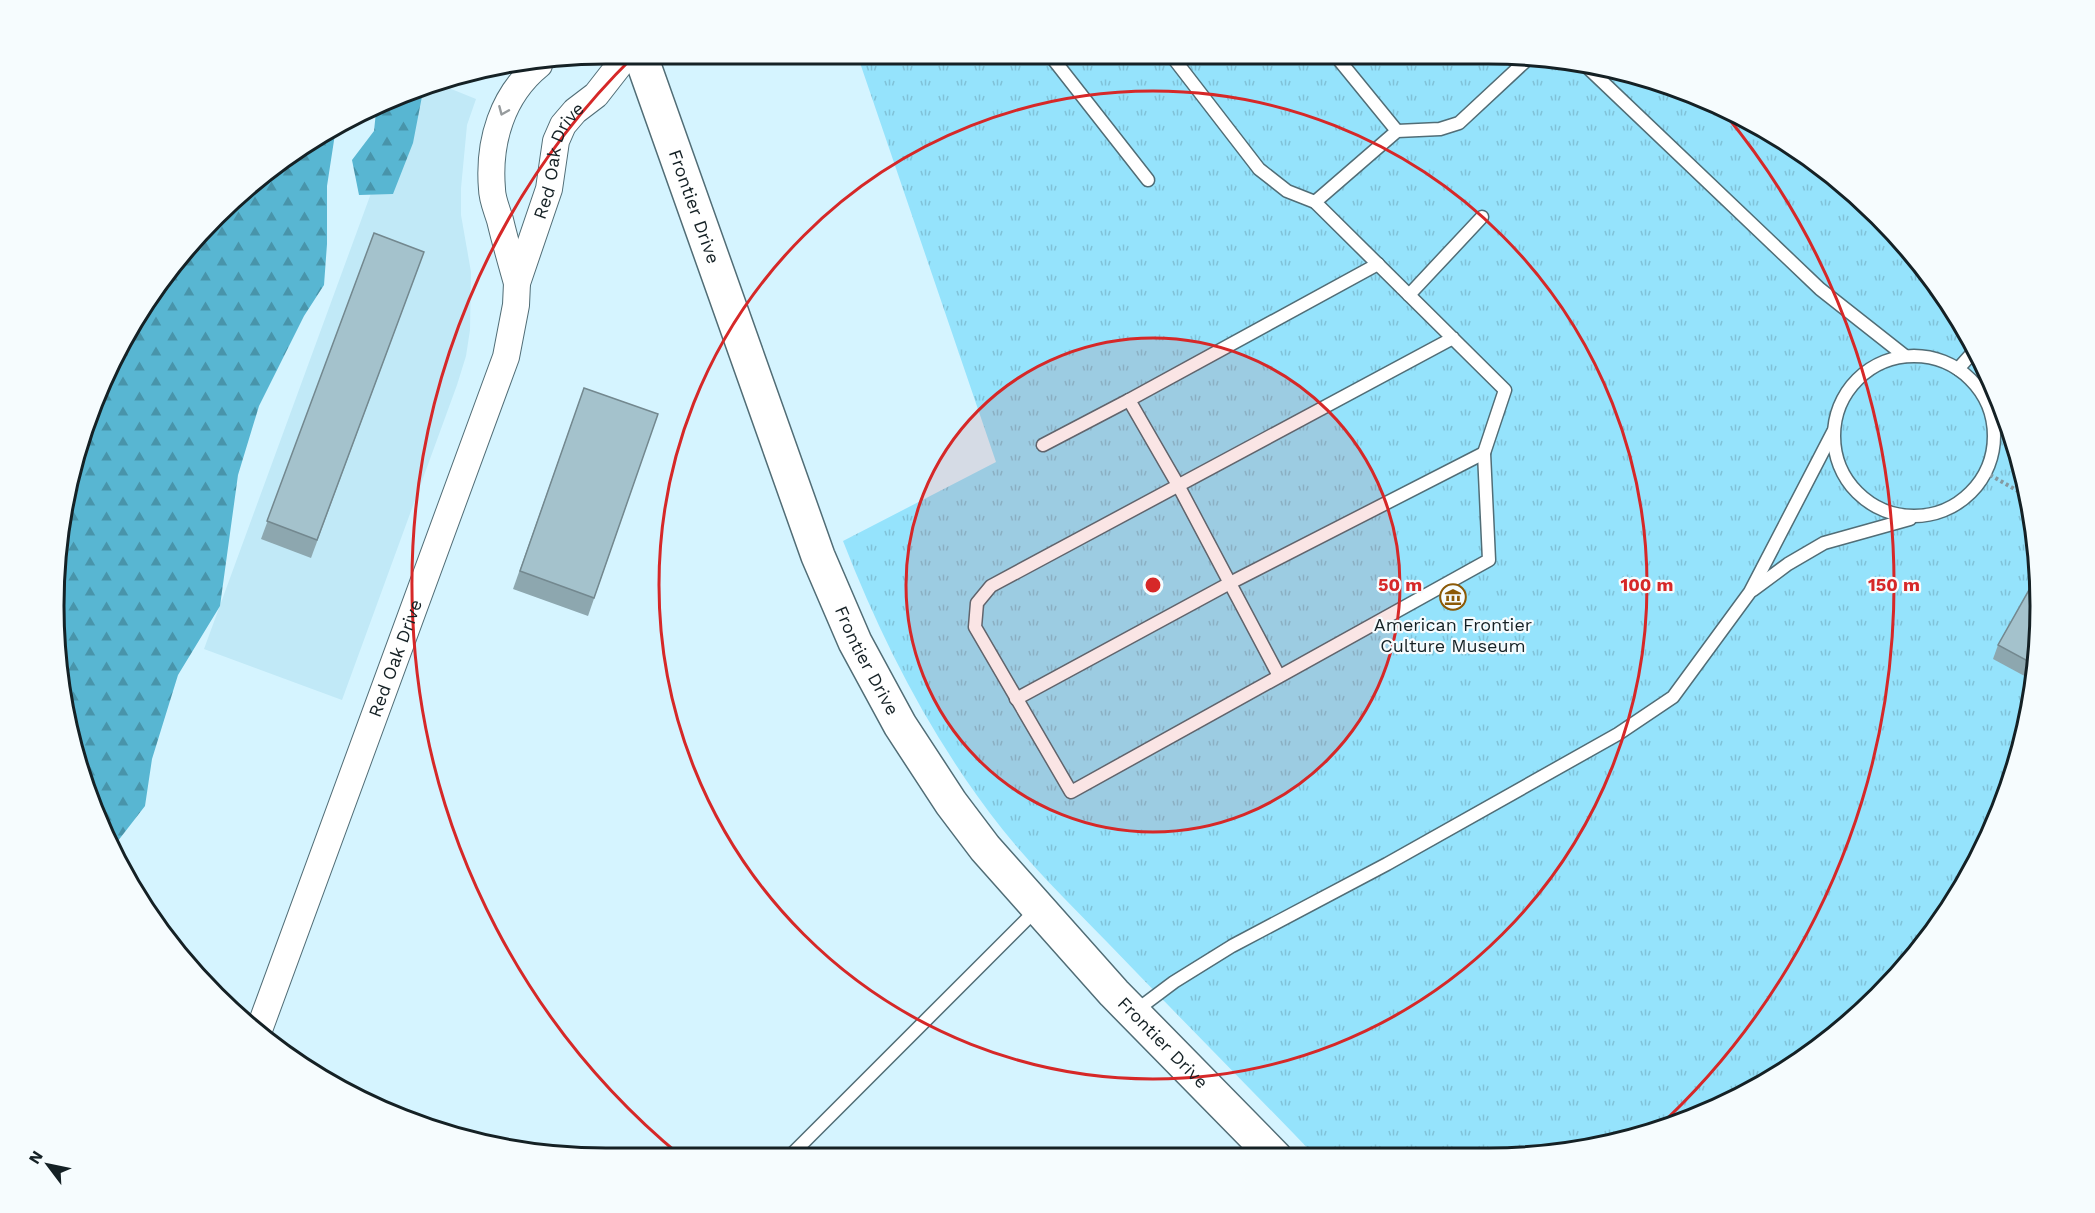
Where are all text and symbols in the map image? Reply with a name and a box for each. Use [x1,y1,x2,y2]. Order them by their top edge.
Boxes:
street label: Red Oak Drive [529,97,588,222]
one-way arrow [498,104,510,115]
street label: Frontier Drive [665,147,725,266]
text: 50 m [1378,574,1422,595]
text: 100 m [1620,574,1674,595]
text: 150 m [1868,574,1920,595]
centre of rings [1143,575,1163,595]
museum icon: American Frontier Culture Museum [1438,582,1468,612]
street label: Red Oak Drive [364,596,426,720]
street label: Frontier Drive [831,603,904,719]
place label: American Frontier Culture Museum [1374,614,1532,656]
street label: Frontier Drive [1114,992,1213,1092]
north arrow [18,1135,78,1195]
text: N [25,1147,47,1167]

